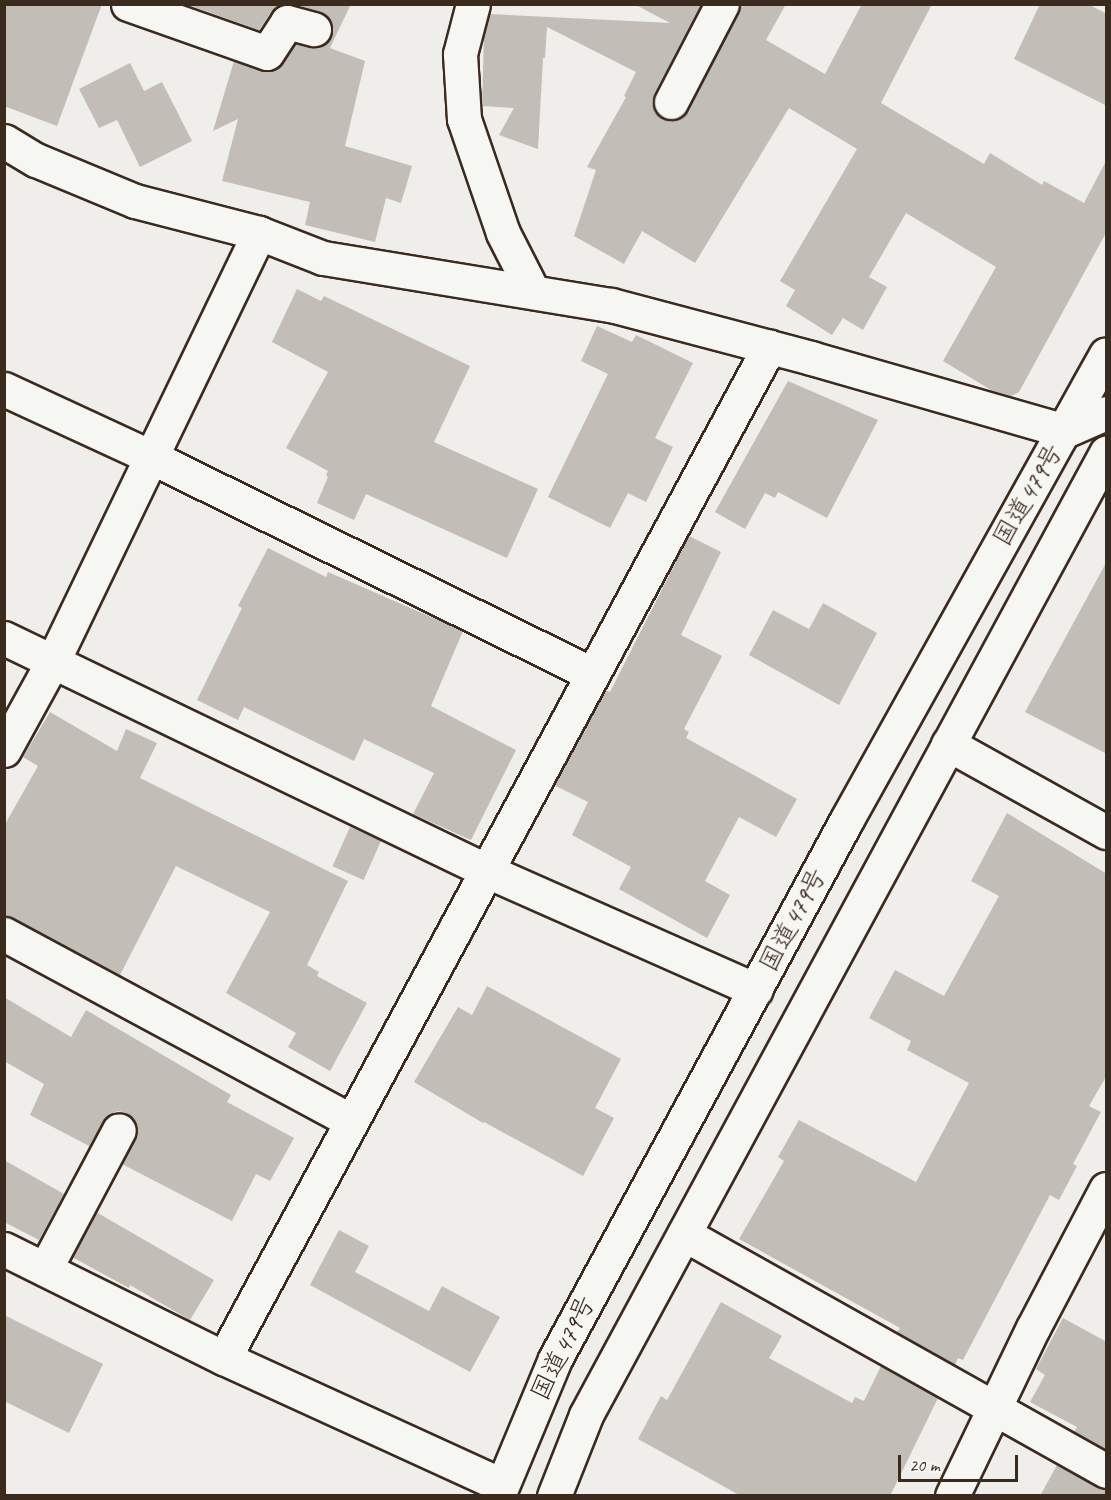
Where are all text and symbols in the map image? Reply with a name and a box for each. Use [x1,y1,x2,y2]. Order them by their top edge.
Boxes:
street label: 国道479号 [986,438,1070,552]
street label: 国道479号 [753,863,833,977]
street label: 国道479号 [524,1290,602,1406]
scale bar [901,1443,1021,1481]
text: 20 m [909,1454,940,1476]

